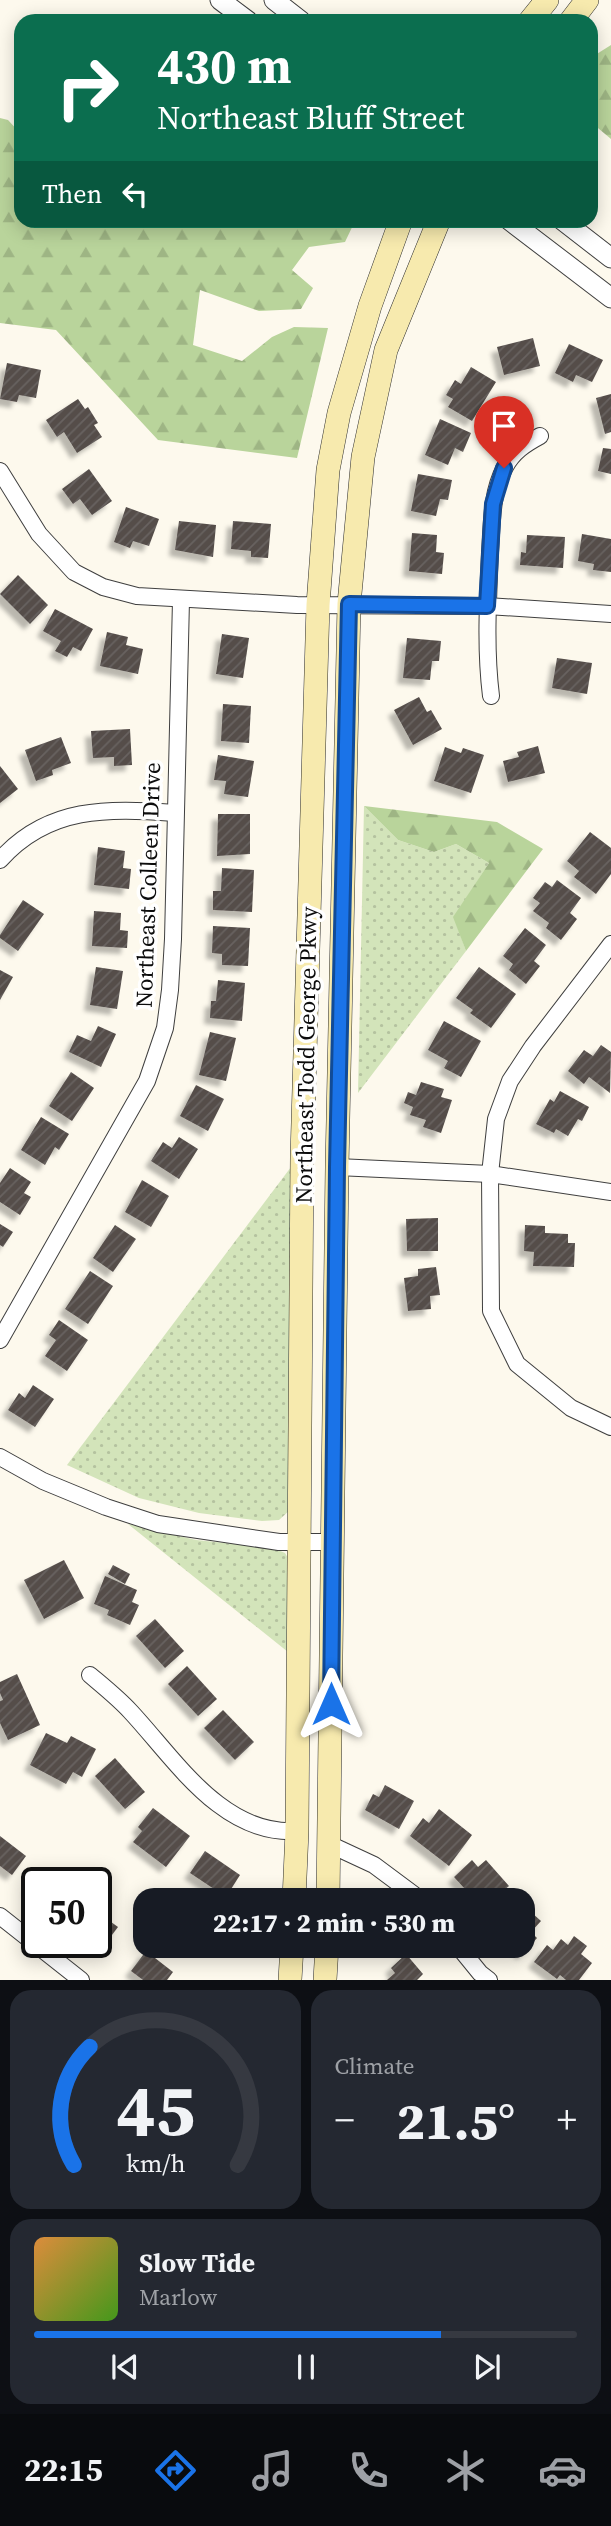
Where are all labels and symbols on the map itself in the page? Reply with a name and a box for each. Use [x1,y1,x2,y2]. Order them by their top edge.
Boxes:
pin [474,396,534,468]
street label: Northeast Colleen Drive [128,762,168,1008]
street label: Northeast Todd George Pkwy [287,906,325,1204]
position arrow [294,1667,368,1741]
speed limit sign: 50 [21,1867,112,1958]

